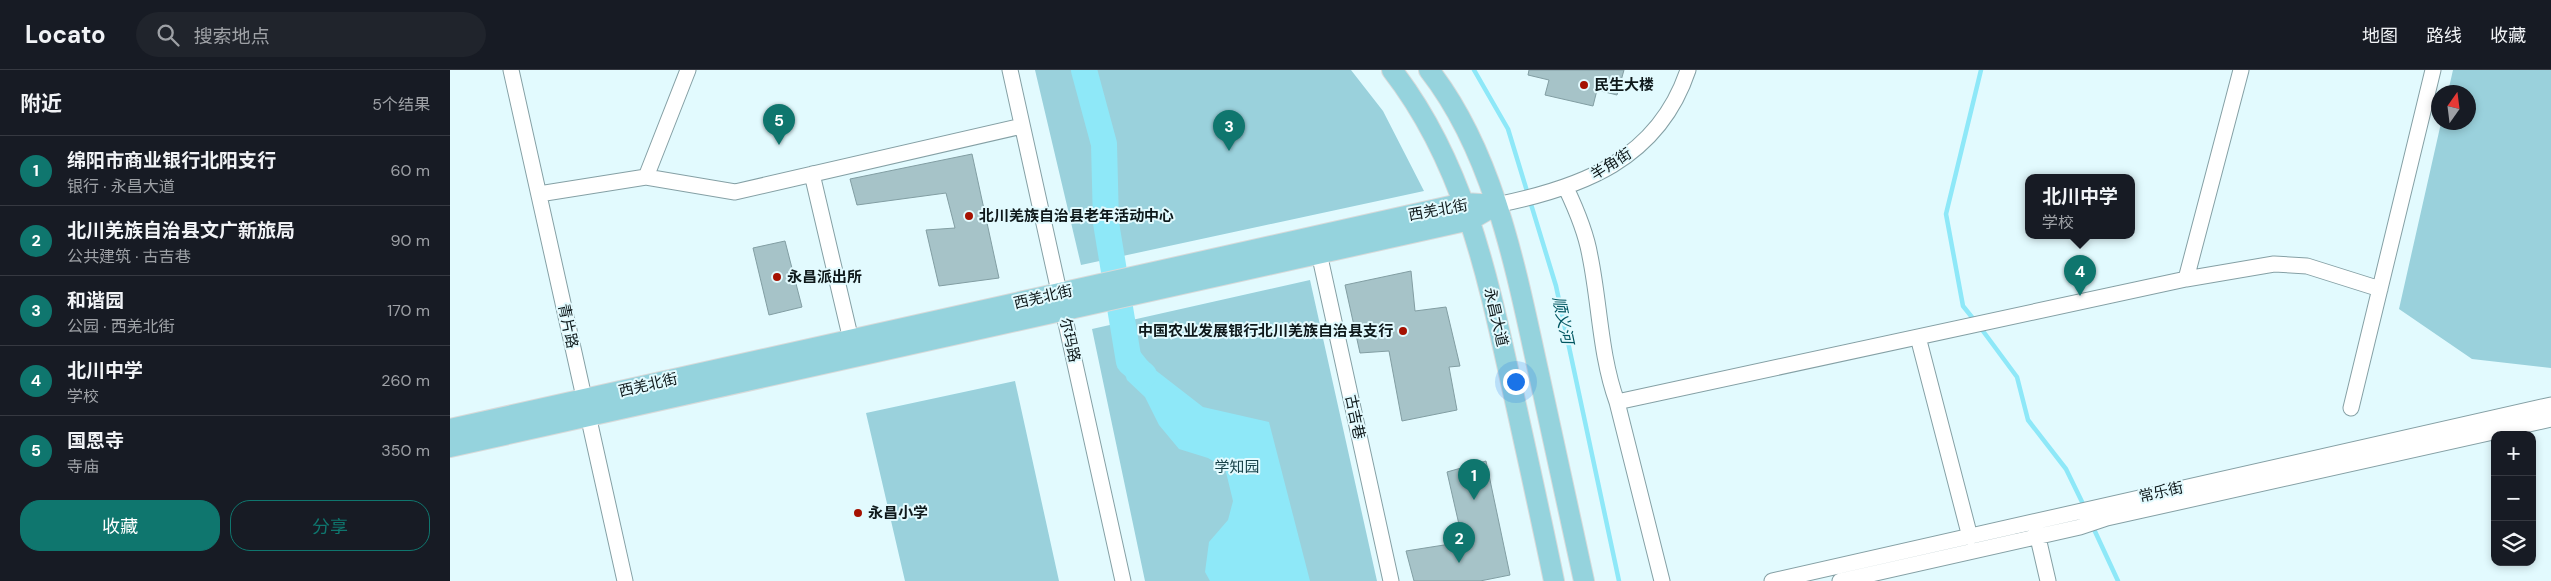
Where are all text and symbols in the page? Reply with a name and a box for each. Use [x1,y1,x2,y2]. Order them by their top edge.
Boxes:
search box [136,12,486,57]
text: Locato [25,19,106,50]
icon: search [154,21,182,49]
text: 搜索地点 [194,24,270,49]
text: 地图 [2362,24,2398,48]
text: 路线 [2426,24,2462,48]
text: 收藏 [2490,24,2526,48]
place label: 民生大楼 [1594,75,1654,95]
marker: 民生大楼 [1578,79,1590,91]
north arrow [2431,85,2476,130]
text: 附近 [20,90,62,118]
text: 5个结果 [372,94,430,115]
pin: 5 [763,104,795,145]
pin: 3 [1213,110,1245,151]
street label: 羊角街 [1587,144,1635,184]
text: 绵阳市商业银行北阳支行 [67,148,276,173]
text: 1 [33,160,39,181]
text: 60 m [390,160,430,181]
popup [2025,174,2135,239]
text: 银行 · 永昌大道 [67,176,175,197]
text: 北川中学 [2042,184,2118,209]
street label: 西羌北街 [1407,195,1469,225]
place label: 北川羌族自治县老年活动中心 [979,206,1174,226]
marker: 北川羌族自治县老年活动中心 [963,210,975,222]
text: 学校 [2042,212,2074,233]
text: 北川羌族自治县文广新旅局 [67,218,295,243]
text: 2 [31,230,41,251]
text: 90 m [390,230,430,251]
text: 公共建筑 · 古吉巷 [67,246,191,267]
pin: 4 [2064,255,2096,296]
place label: 永昌派出所 [787,267,862,287]
marker: 永昌派出所 [771,271,783,283]
street label: 西羌北街 [1012,281,1074,313]
street label: 永昌大道 [1480,286,1512,348]
text: 和谐园 [67,288,124,313]
water label: 顺义河 [1548,294,1579,349]
text: 3 [31,300,41,321]
text: 170 m [387,300,430,321]
street label: 青片路 [554,302,582,350]
text: 公园 · 西羌北街 [67,316,175,337]
street label: 尔玛路 [1055,316,1085,364]
place label: 中国农业发展银行北川羌族自治县支行 [1138,321,1393,341]
marker: 中国农业发展银行北川羌族自治县支行 [1397,325,1409,337]
text: 北川中学 [67,358,143,383]
street label: 西羌北街 [617,369,679,401]
your location [1503,369,1529,395]
text: 4 [31,370,41,391]
text: 260 m [381,370,430,391]
text: 学校 [67,386,99,407]
street label: 古吉巷 [1341,393,1369,441]
text: 国恩寺 [67,428,124,453]
map controls [2491,431,2536,566]
button: + [2491,431,2536,476]
text: 5 [31,440,41,461]
text: 350 m [381,440,430,461]
text: 寺庙 [67,456,99,477]
park label: 学知园 [1214,457,1260,477]
pin: 1 [1458,459,1490,500]
button: − [2491,476,2536,521]
street label: 常乐街 [2137,477,2185,507]
button: 收藏 [20,500,220,551]
button: 分享 [230,500,430,551]
place label: 永昌小学 [868,503,928,523]
marker: 永昌小学 [852,507,864,519]
button: layers [2491,521,2536,566]
pin: 2 [1443,522,1475,563]

